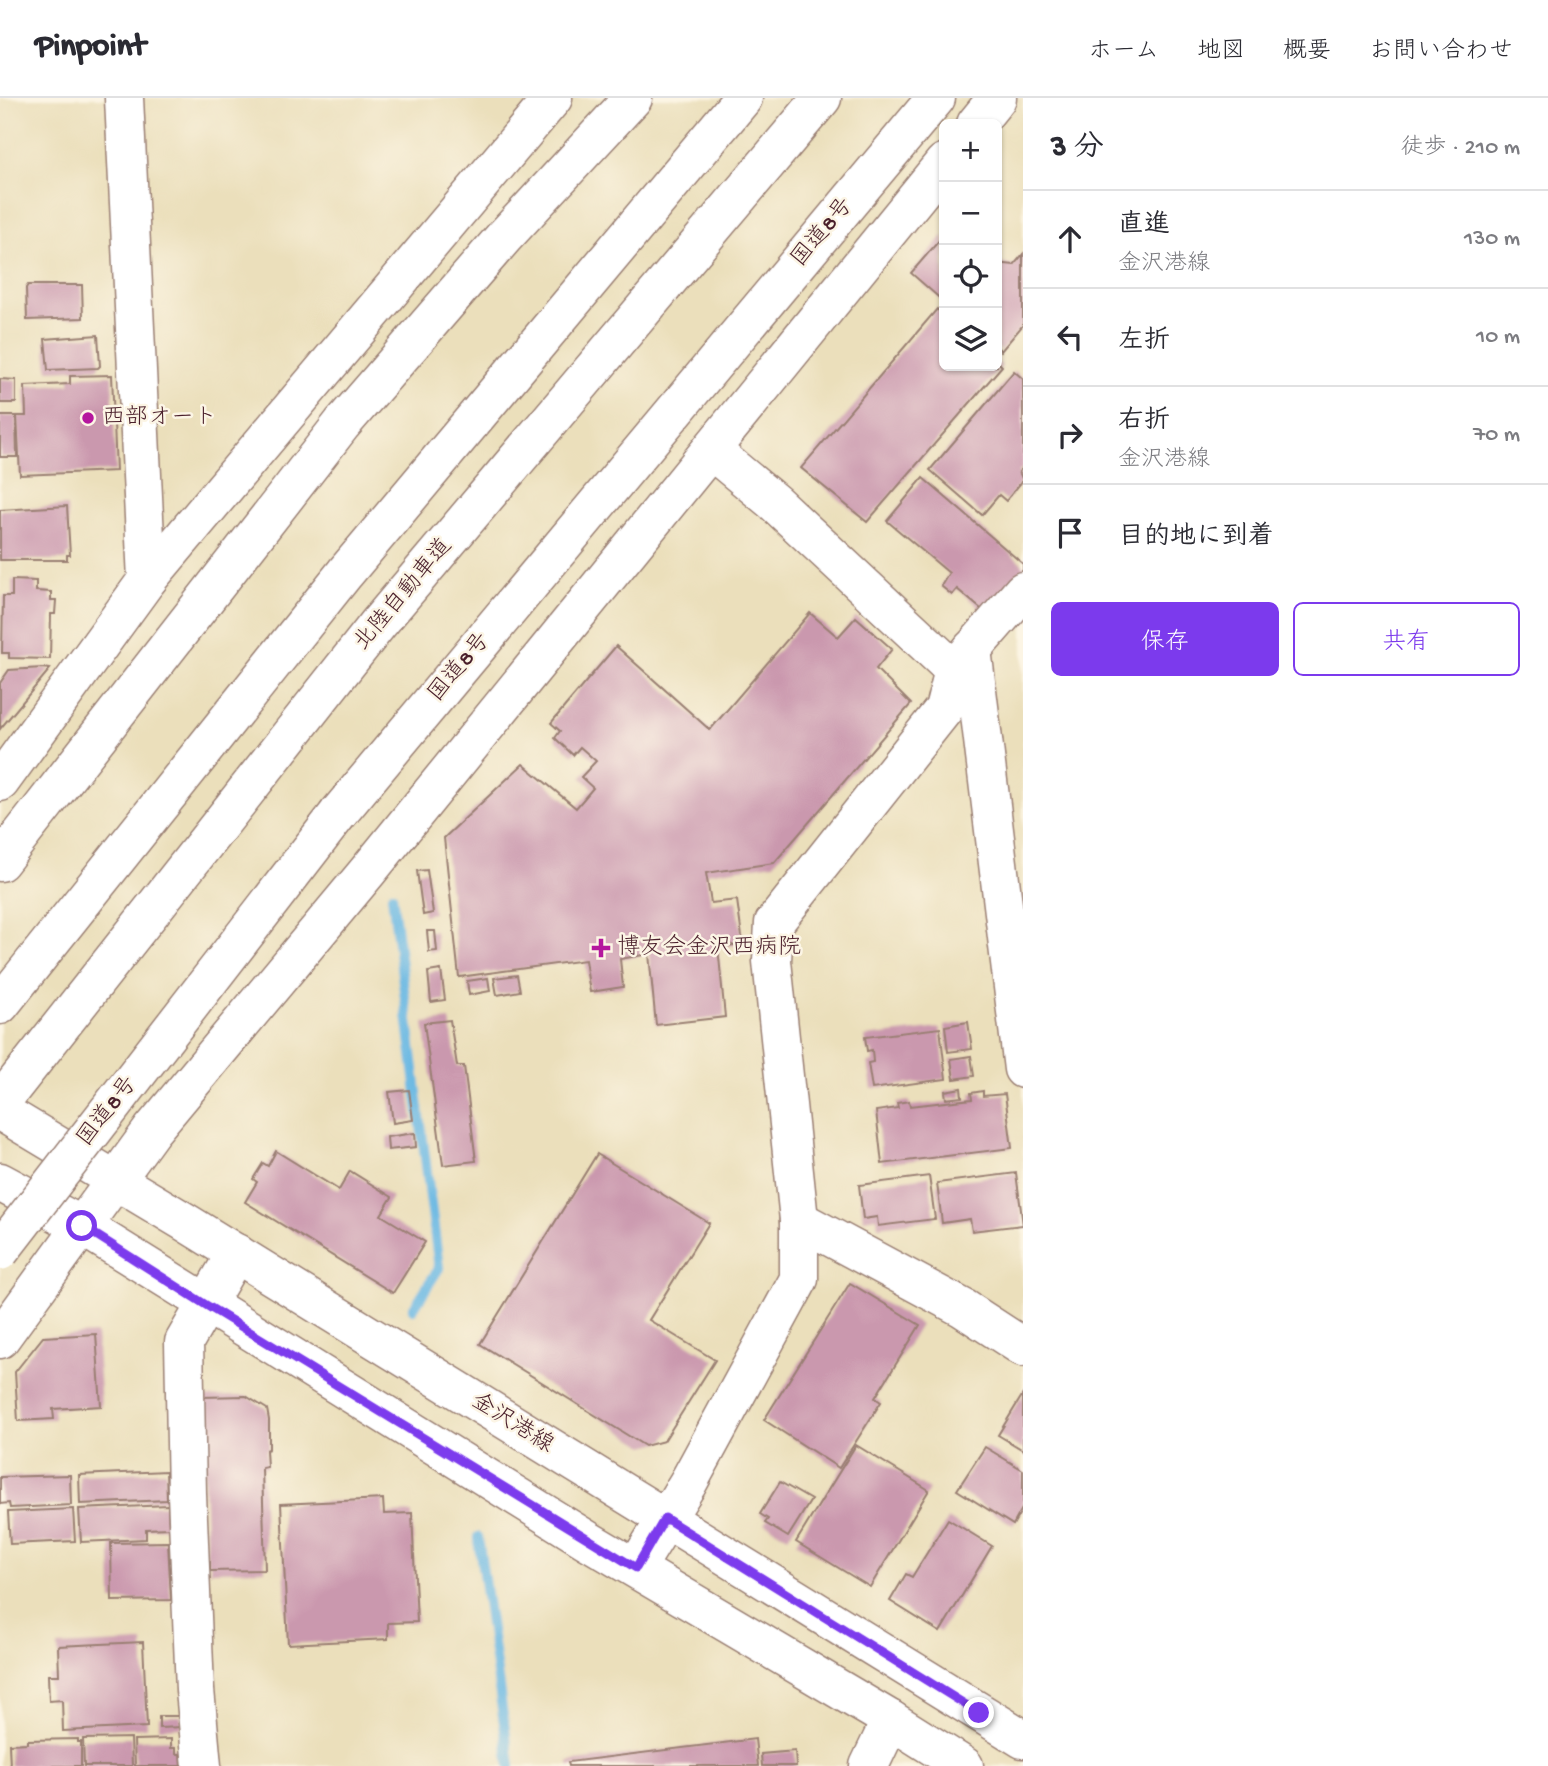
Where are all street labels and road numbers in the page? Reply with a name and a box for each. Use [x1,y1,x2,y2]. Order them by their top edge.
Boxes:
street label: 国道8号 [786,192,860,273]
street label: 北陸自動車道 [349,533,459,657]
street label: 国道8号 [423,627,497,708]
street label: 国道8号 [71,1071,144,1152]
street label: 金沢港線 [466,1387,559,1460]

